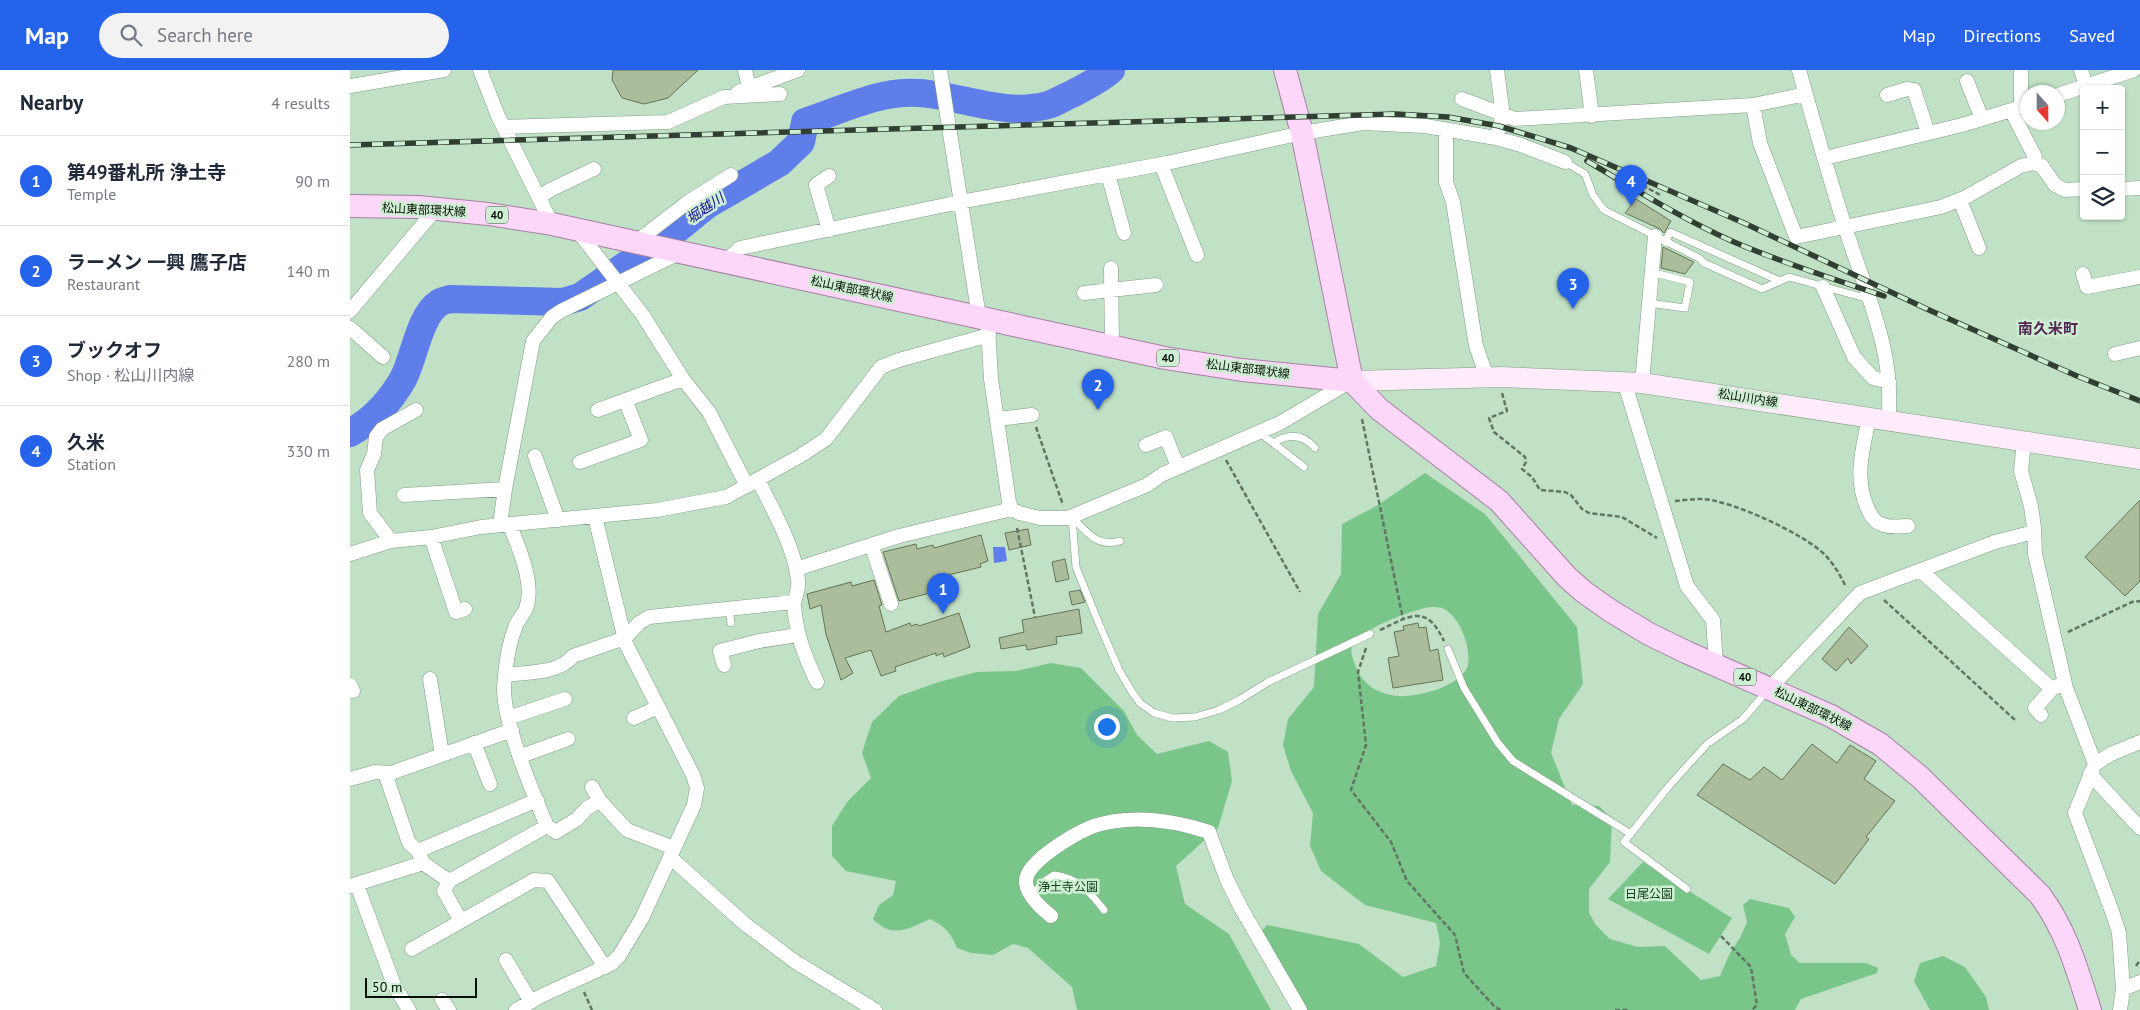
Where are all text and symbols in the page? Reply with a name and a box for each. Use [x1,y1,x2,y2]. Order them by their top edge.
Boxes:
search box [99,13,449,58]
text: Map [25,20,69,51]
icon: search [117,21,145,49]
text: Search here [157,23,253,47]
text: Map [1903,24,1935,47]
text: Directions [1963,24,2041,47]
text: Saved [2069,24,2115,47]
north arrow [2020,85,2065,130]
map controls [2080,85,2125,220]
button: + [2080,85,2125,130]
text: Nearby [20,89,83,116]
text: 4 results [271,93,330,113]
button: − [2080,130,2125,175]
text: 第49番札所 浄土寺 [67,160,226,184]
pin: 4 [1615,165,1647,206]
text: 1 [31,171,41,191]
text: 90 m [295,171,330,191]
button: layers [2080,175,2125,220]
text: Temple [67,184,116,204]
water label: 堀越川 [683,188,729,227]
street label: 松山東部環状線 [382,200,466,219]
road number: 40 [486,206,508,224]
text: ラーメン 一興 鷹子店 [67,250,247,274]
text: 2 [31,261,41,281]
text: 140 m [287,261,330,281]
pin: 3 [1557,268,1589,309]
street label: 松山東部環状線 [809,272,895,305]
text: Restaurant [67,274,140,294]
district label: 南久米町 [2018,319,2078,338]
text: ブックオフ [67,338,162,362]
road number: 40 [1157,350,1179,366]
text: 3 [31,351,41,371]
text: 280 m [287,351,330,371]
street label: 松山東部環状線 [1205,356,1291,381]
text: Shop · 松山川内線 [67,365,194,385]
pin: 2 [1082,369,1114,410]
street label: 松山川内線 [1717,385,1779,410]
text: 久米 [67,430,105,454]
text: 4 [31,441,41,461]
text: 330 m [287,441,330,461]
text: Station [67,454,116,474]
pin: 1 [927,573,959,614]
road number: 40 [1734,668,1756,686]
street label: 松山東部環状線 [1772,683,1854,734]
your location [1094,714,1120,740]
park label: 浄土寺公園 [1038,879,1098,894]
park label: 日尾公園 [1625,886,1673,901]
scale bar [365,975,478,998]
text: 50 m [372,978,402,996]

